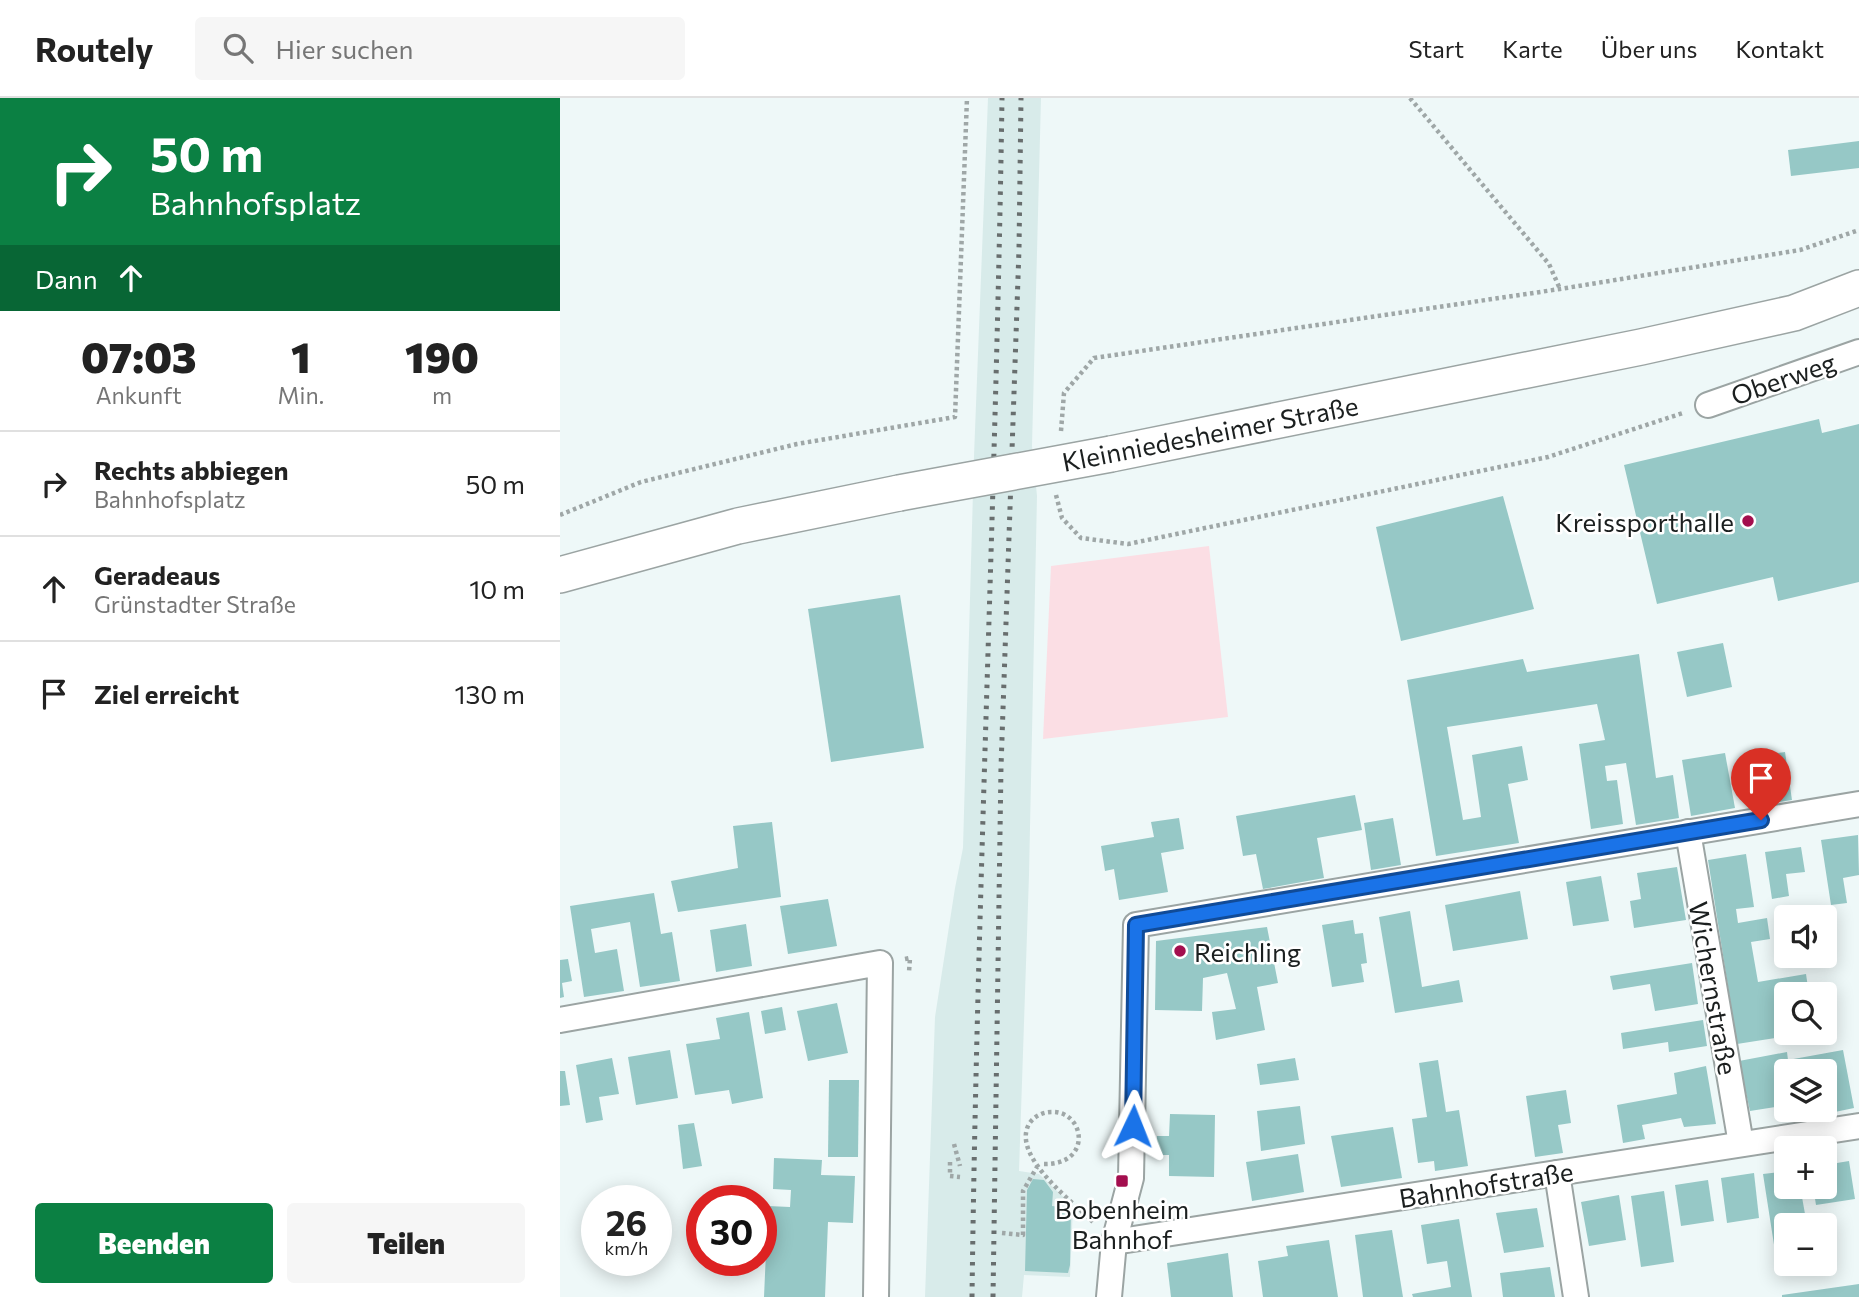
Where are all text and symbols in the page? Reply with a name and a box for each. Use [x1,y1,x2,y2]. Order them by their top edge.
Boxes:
search box [195,17,685,80]
text: Routely [35,28,153,69]
icon: search [219,29,257,67]
text: Hier suchen [275,33,413,64]
text: Start [1409,34,1464,63]
text: Karte [1502,34,1563,63]
text: Über uns [1601,34,1697,63]
text: Kontakt [1735,34,1824,63]
text: 50 m [150,122,263,182]
icon: right [35,126,126,217]
text: Bahnhofsplatz [150,182,361,222]
icon: ahead [112,259,150,297]
text: Dann [35,263,98,294]
text: 07:03 [81,330,197,382]
text: 1 [291,330,311,382]
text: 190 [405,330,479,382]
street label: Oberweg [1726,346,1840,410]
text: Ankunft [96,381,182,409]
text: Min. [278,381,324,409]
text: m [432,381,452,409]
street label: Kleinniedesheimer Straße [1059,389,1361,477]
text: Rechts abbiegen [94,454,289,485]
icon: right [35,465,73,503]
text: 50 m [465,468,525,499]
text: Bahnhofsplatz [94,485,246,513]
place label: Kreissporthalle [1555,506,1734,537]
marker: Kreissporthalle [1740,513,1756,529]
text: Geradeaus [94,559,220,590]
icon: ahead [35,570,73,608]
text: 10 m [469,573,525,604]
text: Grünstadter Straße [94,590,296,618]
icon: arrive [35,675,73,713]
text: Ziel erreicht [94,678,239,709]
text: 130 m [454,678,525,709]
pin [1731,748,1791,820]
icon: arrive [1742,759,1780,797]
street label: Wichernstraße [1683,899,1745,1077]
map controls [1774,905,1837,1276]
button: sound [1774,905,1837,968]
place label: Reichling [1194,936,1301,967]
marker: Reichling [1172,943,1188,959]
button: search [1774,982,1837,1045]
button: layers [1774,1059,1837,1122]
position arrow [1096,1089,1170,1163]
button: + [1774,1136,1837,1199]
street label: Bahnhofstraße [1397,1155,1575,1213]
marker: Bobenheim Bahnhof [1114,1173,1130,1189]
speed limit sign: 30 [686,1185,777,1276]
place label: Bobenheim Bahnhof [1055,1193,1189,1254]
text: 26 [606,1200,647,1243]
button: Beenden [35,1203,273,1283]
button: Teilen [287,1203,525,1283]
button: − [1774,1213,1837,1276]
text: km/h [605,1237,648,1259]

